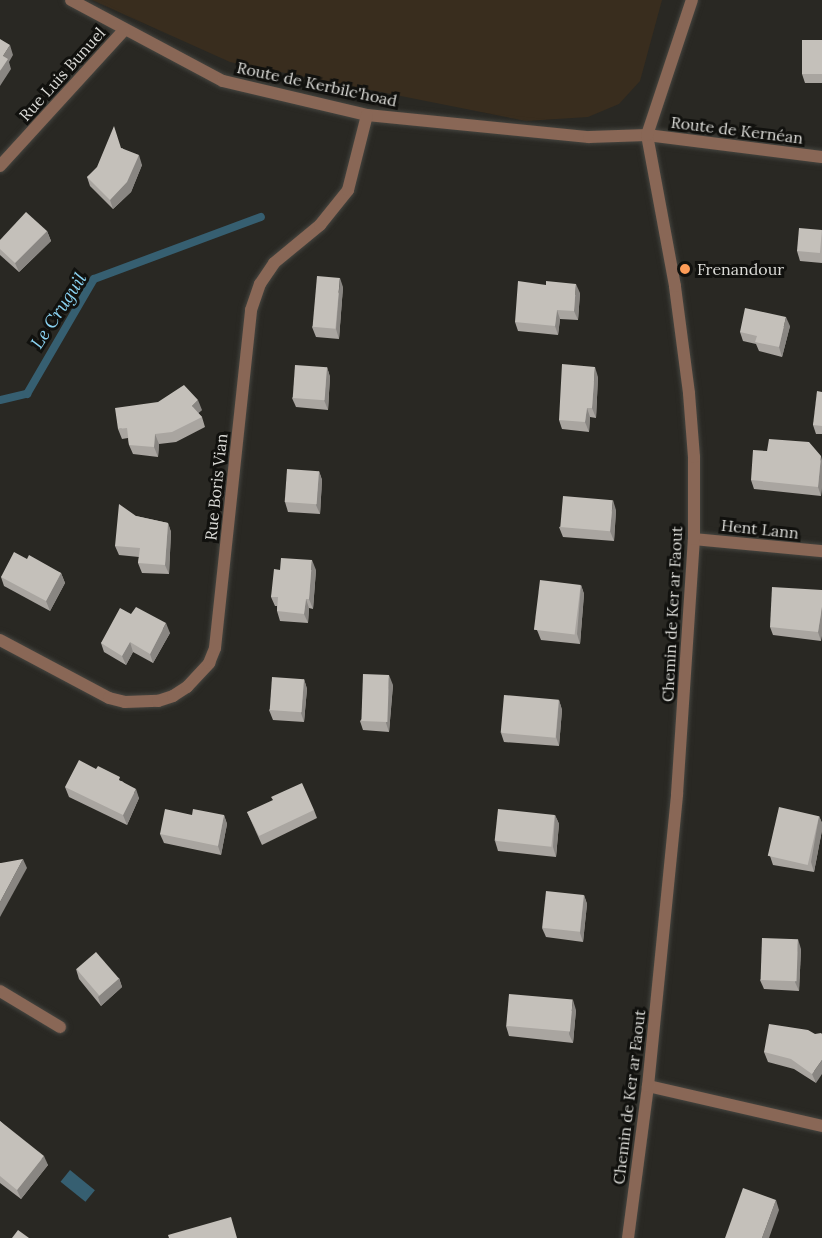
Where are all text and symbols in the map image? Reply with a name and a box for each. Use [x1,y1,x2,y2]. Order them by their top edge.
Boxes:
street label: Rue Luis Bunuel [15,23,109,125]
street label: Route de Kerbilc'hoad [235,58,399,110]
street label: Route de Kernéan [670,112,804,148]
place label: Frenandour [697,259,784,279]
marker: Frenandour [678,262,692,276]
water label: Le Cruguil [27,269,91,353]
street label: Rue Boris Vian [201,433,231,541]
street label: Hent Lann [720,515,800,543]
street label: Chemin de Ker ar Faout [658,526,686,702]
street label: Chemin de Ker ar Faout [609,1008,649,1186]

